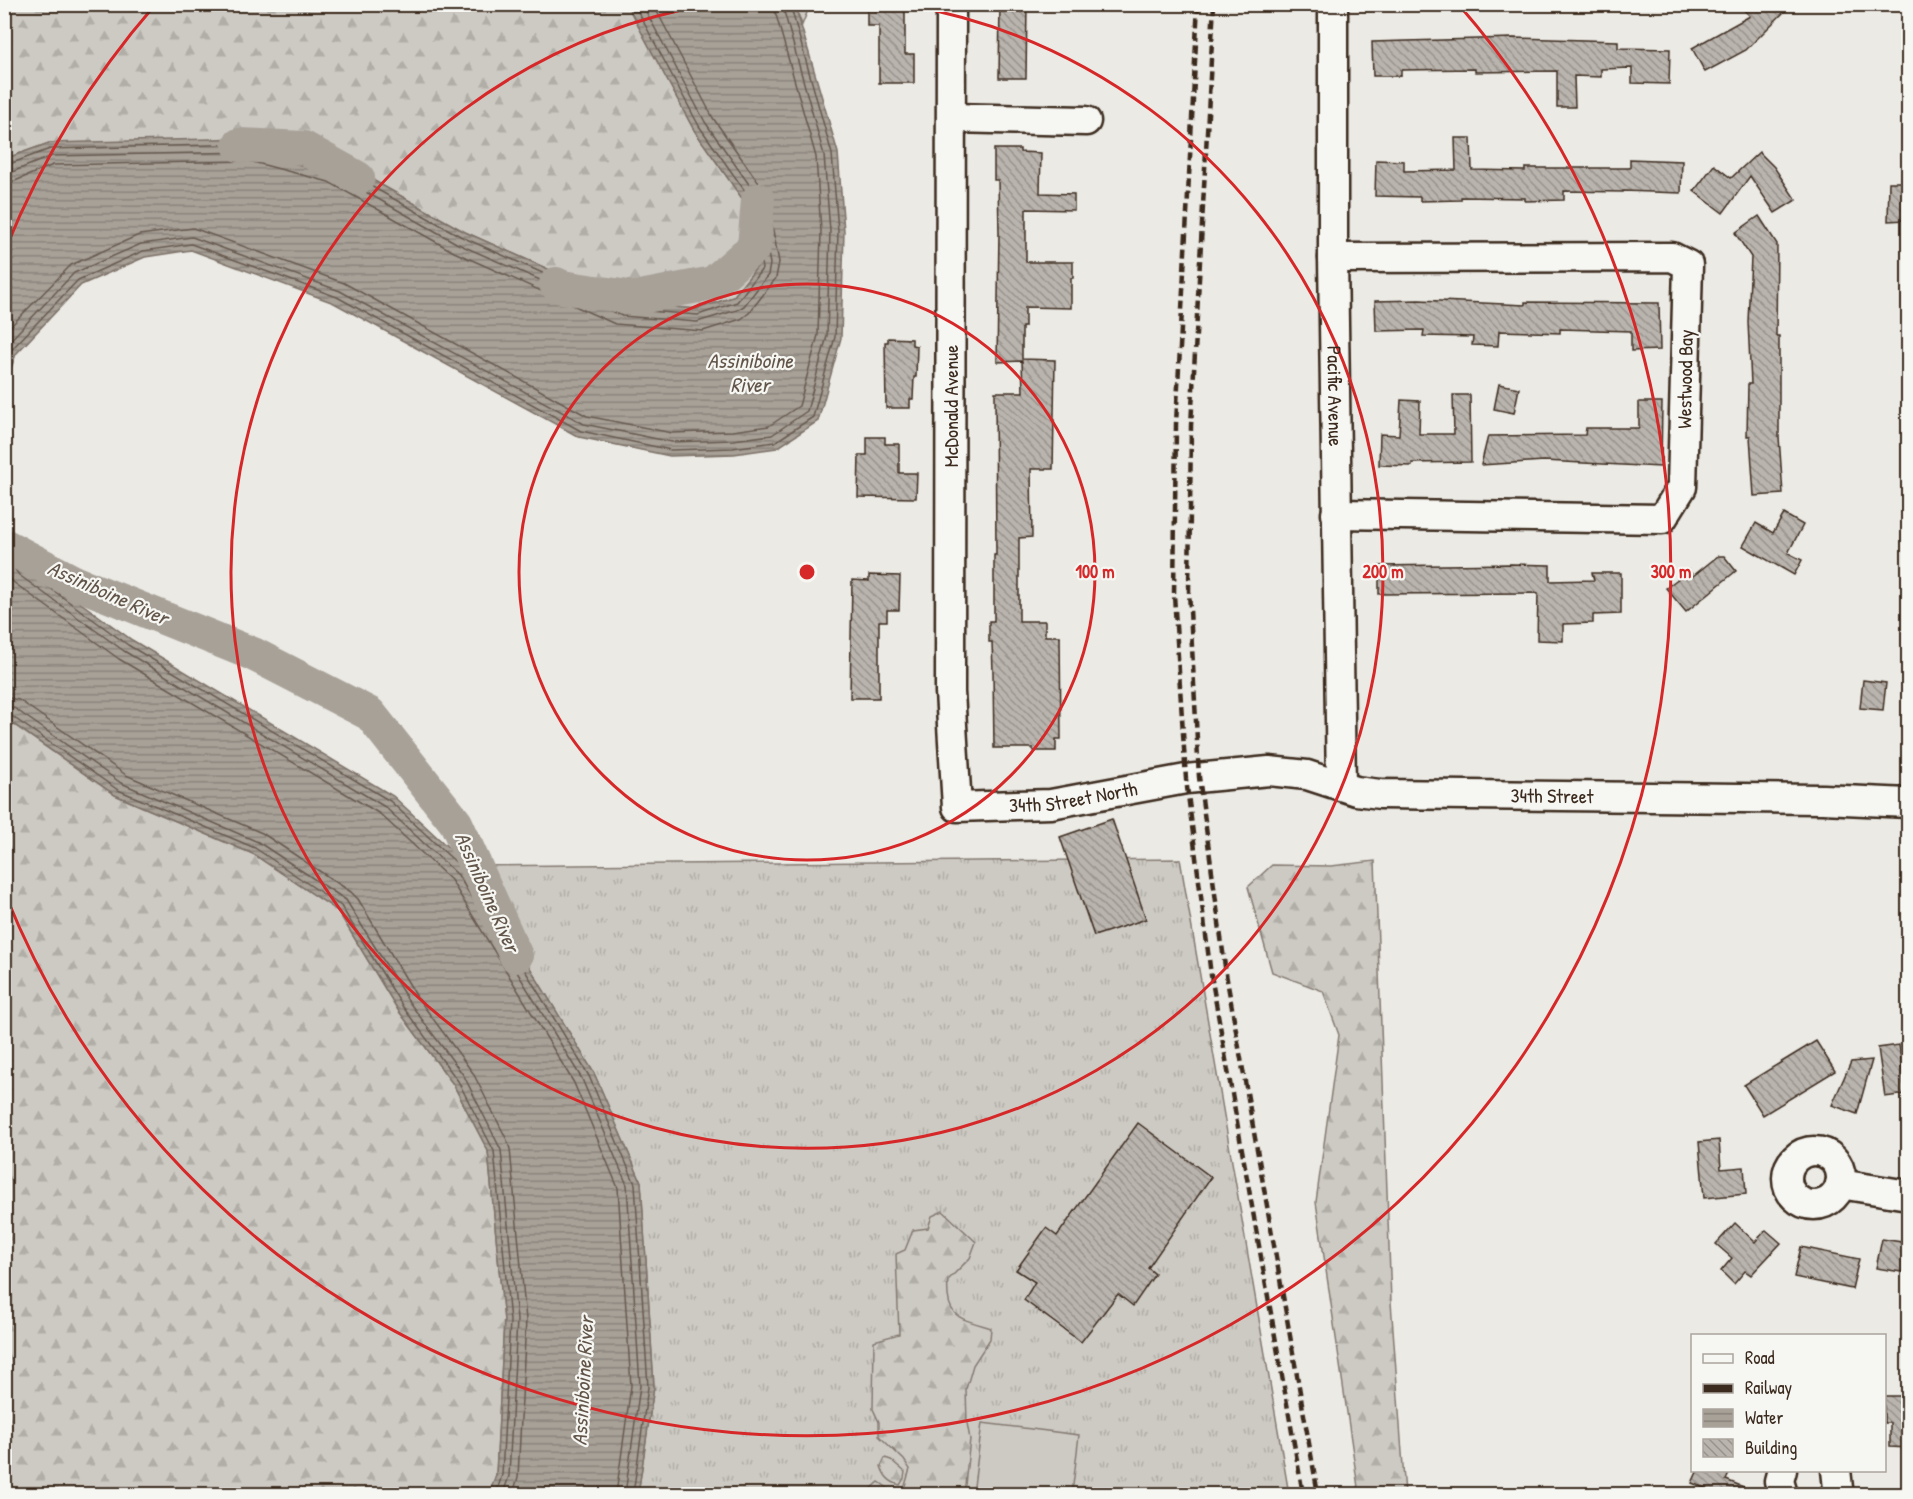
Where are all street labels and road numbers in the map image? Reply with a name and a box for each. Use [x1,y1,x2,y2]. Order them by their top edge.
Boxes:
street label: Westwood Bay [1670,329,1699,429]
street label: McDonald Avenue [937,345,964,467]
street label: Pacific Avenue [1321,345,1350,447]
street label: 34th Street North [1009,774,1139,818]
street label: 34th Street [1510,781,1595,809]

